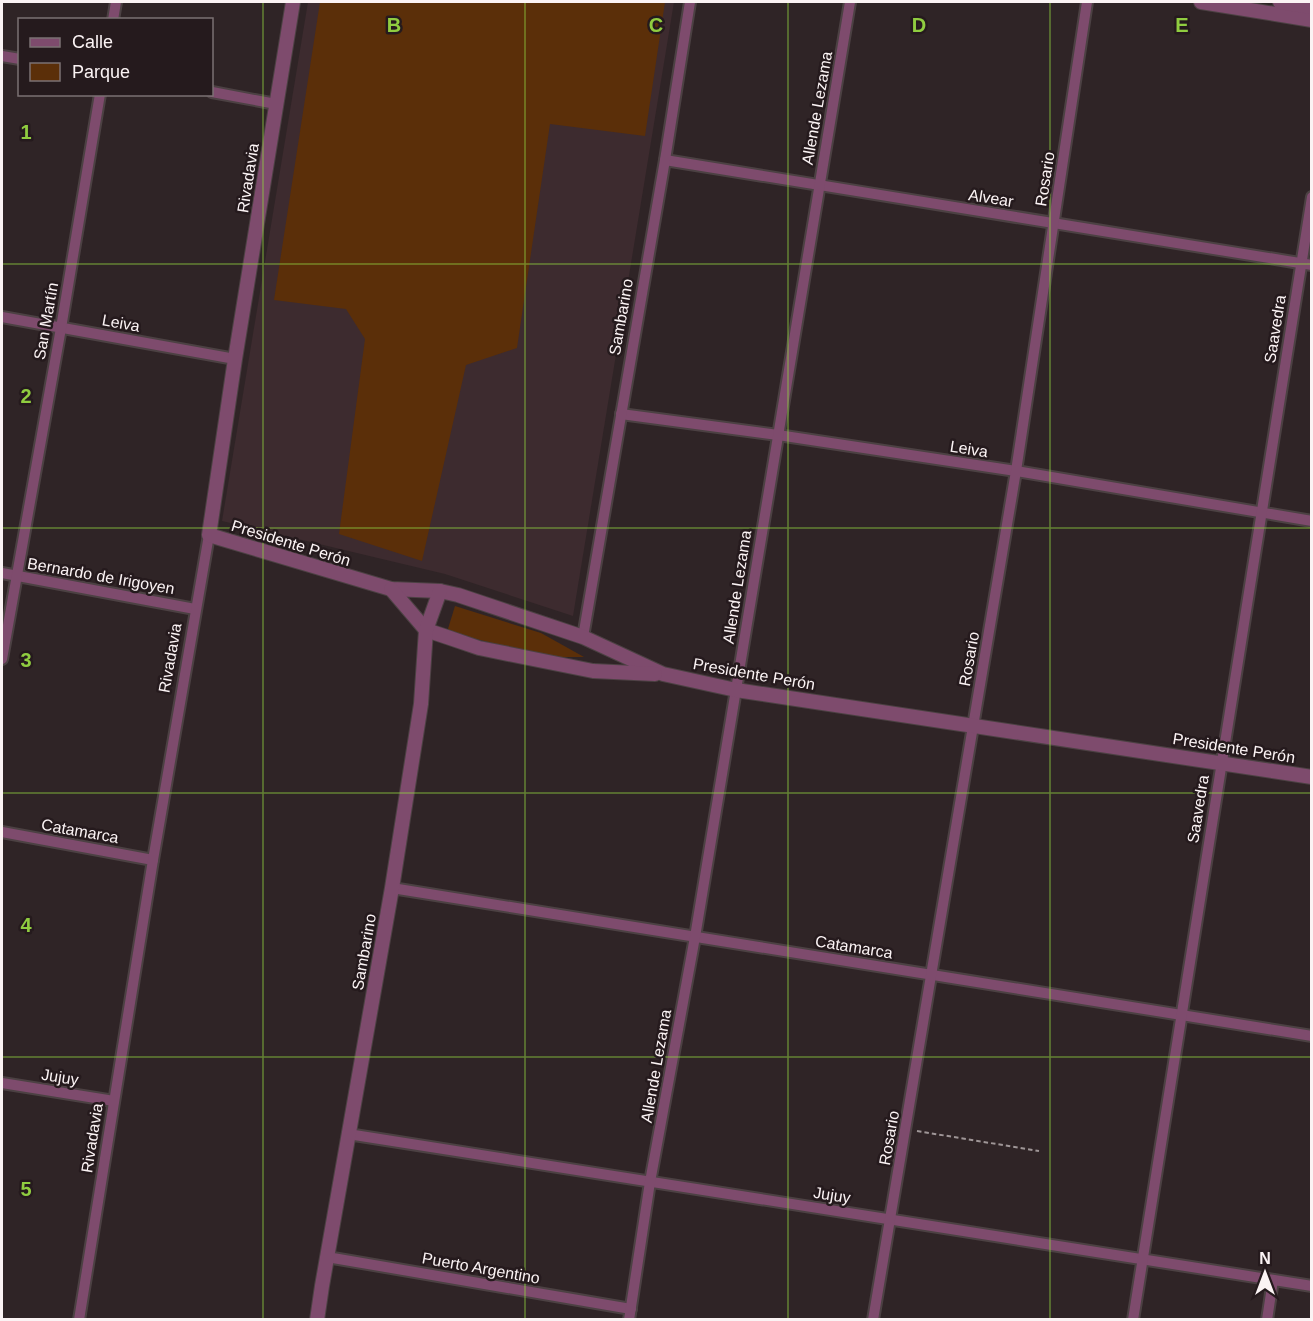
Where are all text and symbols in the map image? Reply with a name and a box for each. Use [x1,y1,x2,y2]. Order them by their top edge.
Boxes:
text: B [387,14,401,36]
text: C [649,14,663,36]
text: D [912,14,926,36]
text: E [1175,14,1189,36]
legend [18,18,213,96]
text: Calle [72,32,113,52]
street label: Allende Lezama [799,50,835,166]
text: Parque [72,62,130,82]
text: 1 [20,121,32,143]
street label: Rivadavia [234,142,262,214]
street label: Rosario [1032,150,1058,208]
street label: Alvear [967,186,1015,210]
street label: Sambarino [606,277,636,357]
street label: San Martín [31,281,61,361]
street label: Saavedra [1261,294,1289,364]
street label: Leiva [101,311,141,335]
text: 2 [20,385,32,407]
street label: Leiva [949,438,989,460]
street label: Presidente Perón [229,517,353,569]
street label: Allende Lezama [720,529,754,645]
street label: Bernardo de Irigoyen [26,555,176,597]
street label: Rivadavia [156,622,184,694]
street label: Rosario [956,630,982,688]
text: 3 [20,649,32,671]
street label: Presidente Perón [692,655,816,693]
street label: Presidente Perón [1172,730,1296,766]
street label: Saavedra [1184,774,1212,844]
street label: Catamarca [40,816,120,846]
street label: Sambarino [349,912,379,992]
text: 4 [20,914,32,936]
street label: Catamarca [814,932,894,962]
street label: Allende Lezama [638,1008,674,1124]
street label: Jujuy [40,1066,80,1088]
street label: Rivadavia [78,1102,106,1174]
street label: Rosario [876,1109,902,1167]
text: 5 [20,1178,32,1200]
street label: Jujuy [812,1184,852,1206]
north arrow [1235,1243,1295,1303]
street label: Puerto Argentino [421,1249,541,1287]
text: N [1259,1250,1271,1267]

